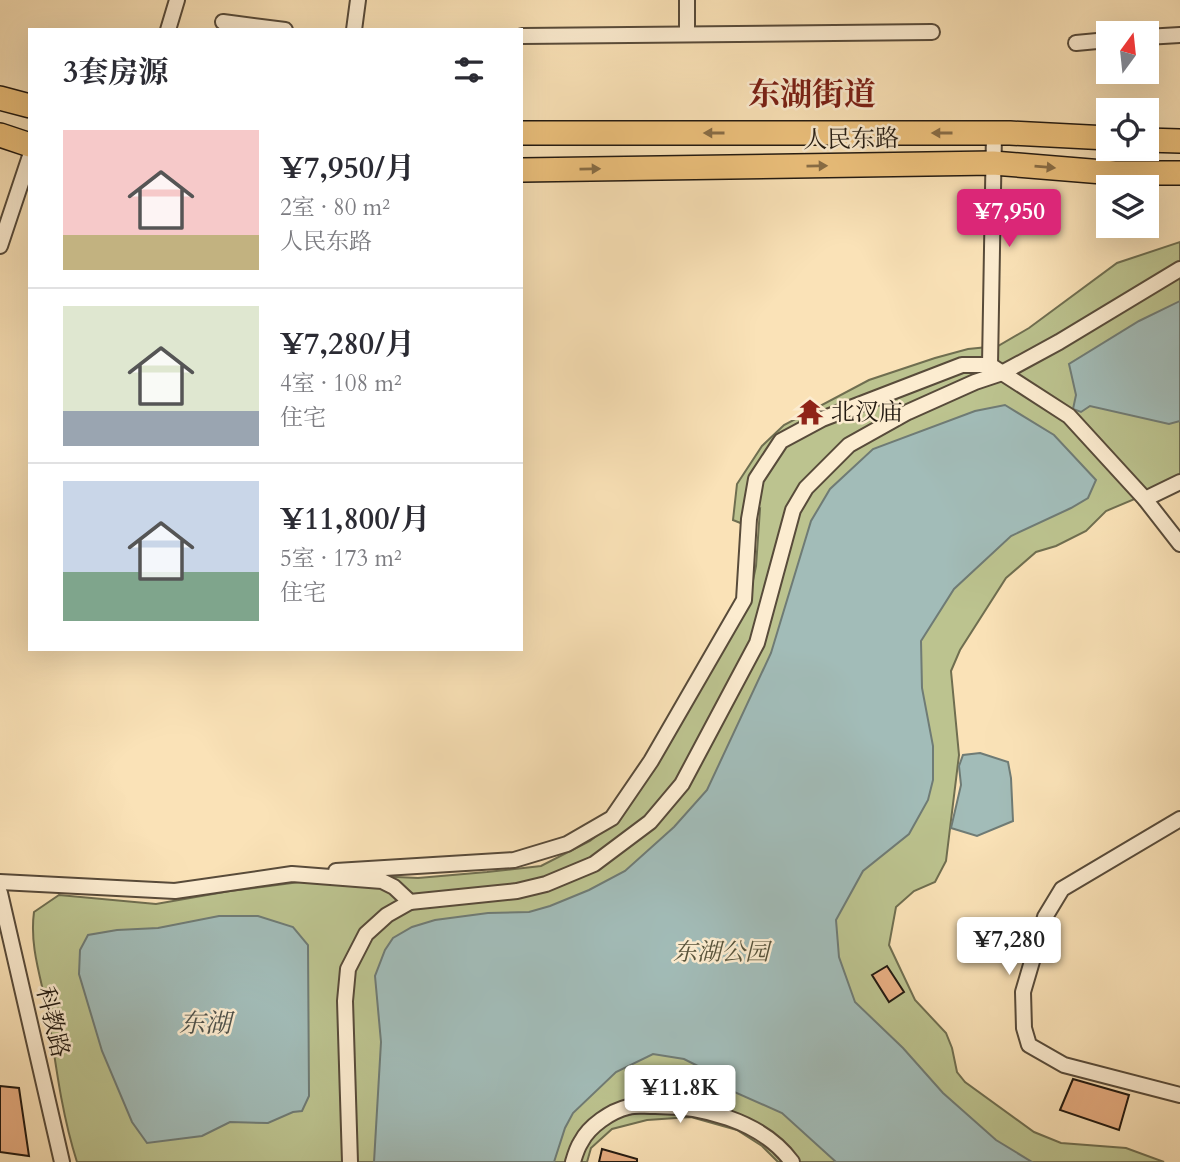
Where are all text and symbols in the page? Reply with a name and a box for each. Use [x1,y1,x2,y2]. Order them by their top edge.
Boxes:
north arrow [1096,21,1158,84]
map controls [1096,21,1159,238]
icon: filters [450,51,488,89]
text: 3套房源 [63,52,168,93]
district label: 东湖街道 [748,73,876,117]
button: locate [1096,98,1159,161]
street label: 人民东路 [803,122,899,157]
one-way arrow [703,127,725,139]
one-way arrow [930,127,952,139]
text: ¥7,950/月 [280,148,415,189]
icon: home [119,158,203,242]
one-way arrow [806,160,828,172]
one-way arrow [1034,162,1056,173]
one-way arrow [579,164,601,175]
button: layers [1096,175,1159,238]
pin: ¥7,950 [952,190,1066,249]
text: 2室 · 80 m² [280,192,390,223]
text: ¥7,950 [973,196,1045,227]
text: 人民东路 [280,226,372,257]
text: ¥7,280/月 [280,324,415,365]
icon: home [119,334,203,418]
text: 4室 · 108 m² [280,368,402,399]
place label: 北汊庙 [831,396,903,429]
temple icon: 北汊庙 [795,397,825,427]
text: 住宅 [280,402,326,433]
text: ¥11,800/月 [280,499,430,540]
icon: home [119,509,203,593]
text: 5室 · 173 m² [280,543,402,574]
text: 住宅 [280,577,326,608]
pin: ¥7,280 [952,918,1066,977]
text: ¥7,280 [973,924,1045,955]
park label: 东湖公园 [673,936,773,969]
street label: 科教路 [28,983,77,1061]
water label: 东湖 [179,1006,235,1041]
pin: ¥11.8K [623,1066,737,1125]
text: ¥11.8K [641,1072,720,1103]

